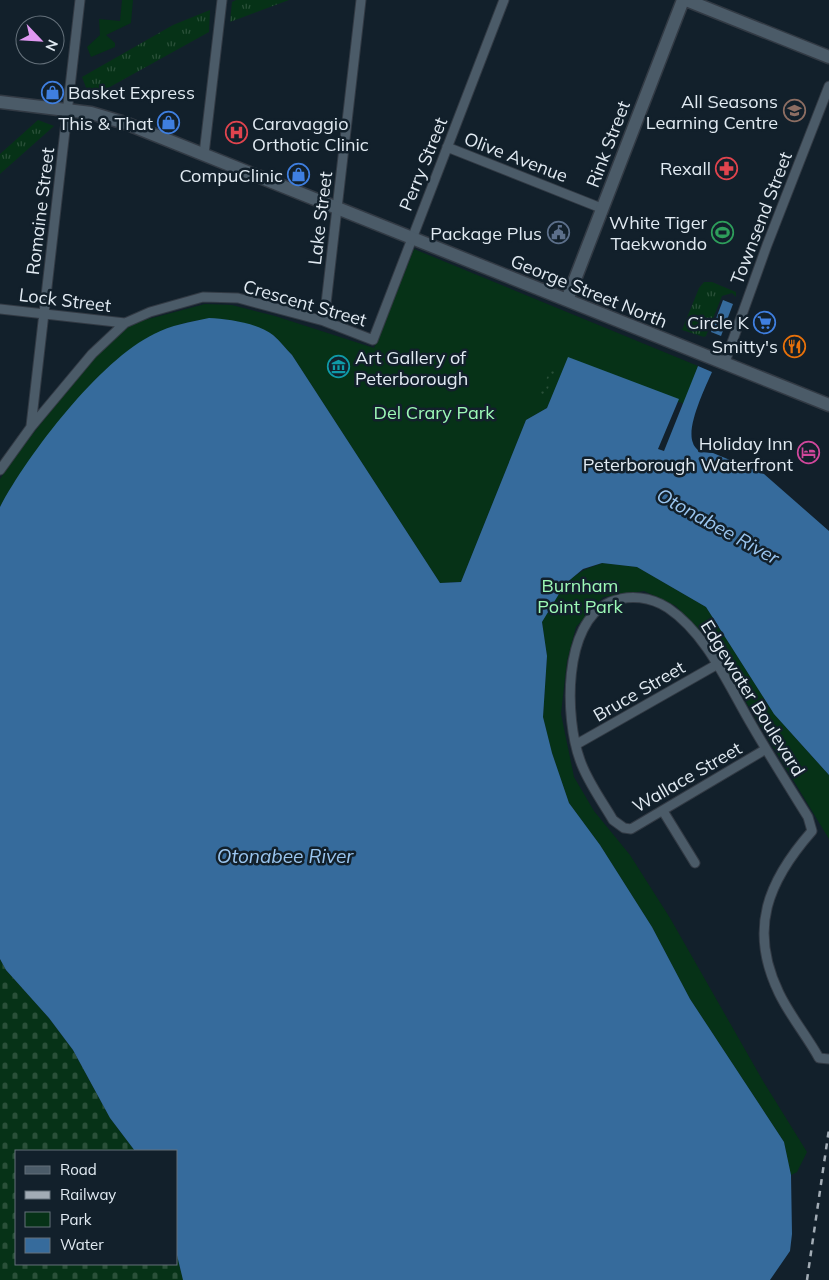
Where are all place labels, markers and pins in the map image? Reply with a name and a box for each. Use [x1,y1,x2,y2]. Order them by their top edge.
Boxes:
shop icon: Basket Express [40,80,64,104]
place label: Basket Express [68,81,195,104]
place label: All Seasons Learning Centre [646,90,778,134]
school or university icon: All Seasons Learning Centre [782,99,806,123]
shop icon: This & That [157,111,181,135]
place label: This & That [58,112,153,135]
place label: Caravaggio Orthotic Clinic [252,112,369,156]
hospital icon: Caravaggio Orthotic Clinic [224,121,248,145]
pharmacy icon: Rexall [715,156,739,180]
place label: Rexall [660,157,711,180]
shop icon: CompuClinic [287,163,311,187]
place label: CompuClinic [179,164,283,187]
place label: White Tiger Taekwondo [609,211,707,255]
sports icon: White Tiger Taekwondo [711,220,735,244]
public building icon: Package Plus [546,221,570,245]
place label: Package Plus [430,222,542,245]
supermarket icon: Circle K [753,310,777,334]
place label: Circle K [687,311,750,334]
restaurant icon: Smitty's [782,334,806,358]
place label: Smitty's [712,335,778,358]
place label: Art Gallery of Peterborough [355,346,468,390]
museum icon: Art Gallery of Peterborough [327,355,351,379]
place label: Holiday Inn Peterborough Waterfront [583,432,793,476]
hotel icon: Holiday Inn Peterborough Waterfront [797,441,821,465]

